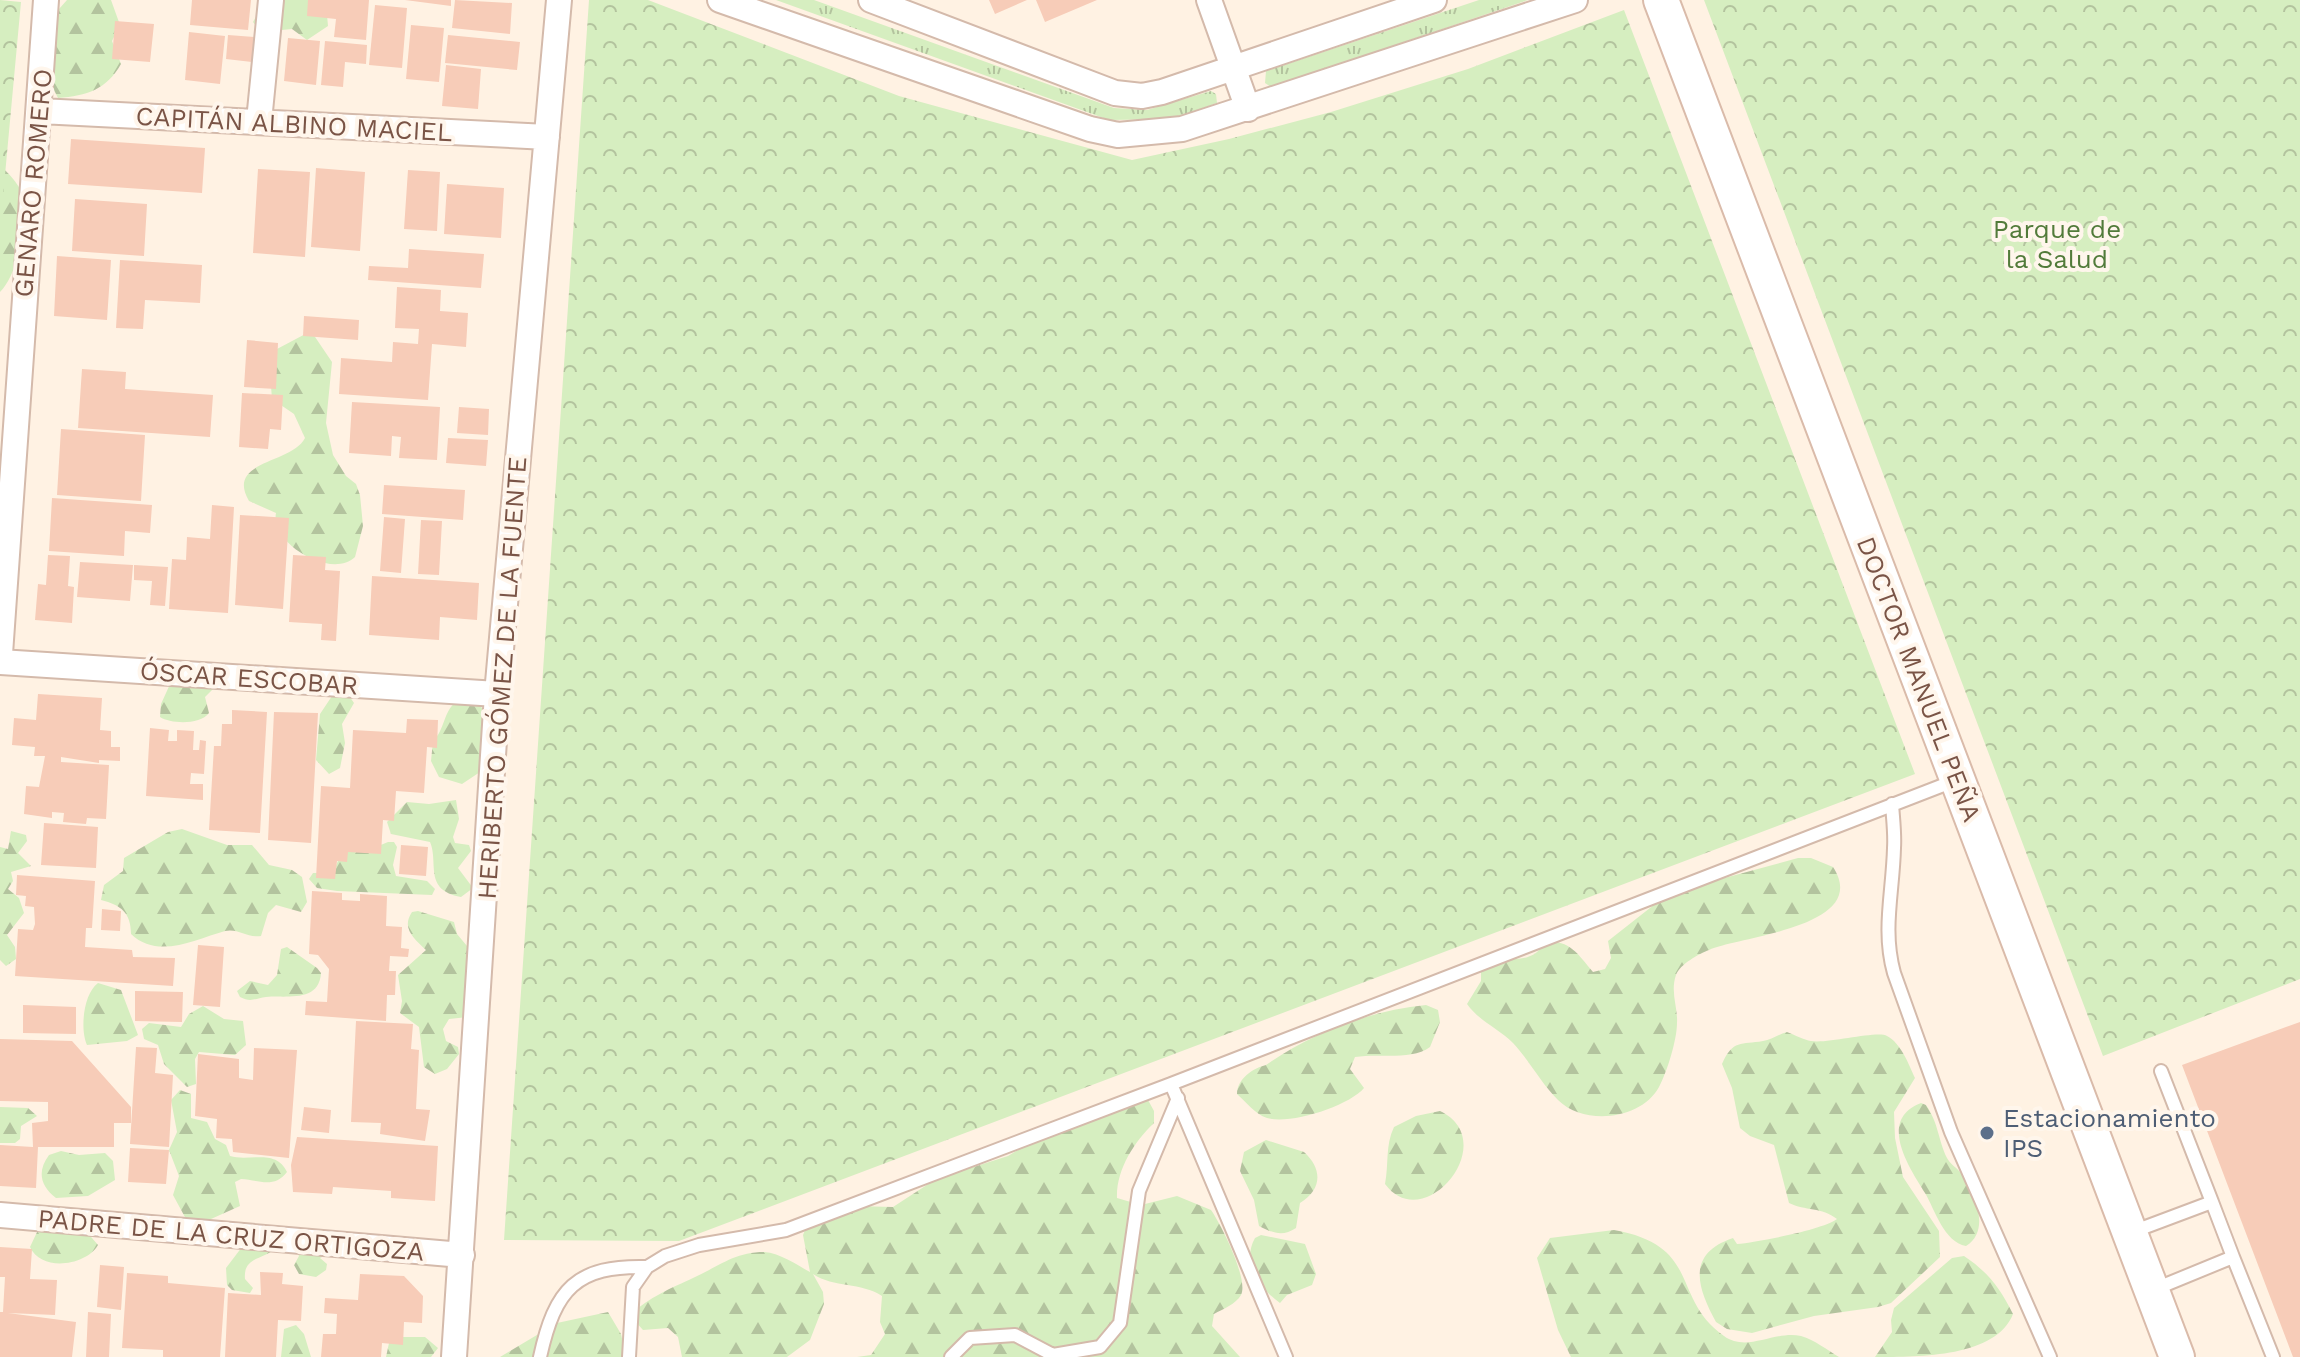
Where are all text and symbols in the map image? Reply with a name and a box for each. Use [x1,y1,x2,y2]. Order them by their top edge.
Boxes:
street label: GENARO ROMERO [8,68,58,298]
street label: CAPITÁN ALBINO MACIEL [135,101,453,147]
park label: Parque de la Salud [1993,214,2121,274]
street label: HERIBERTO GÓMEZ DE LA FUENTE [472,456,532,900]
street label: DOCTOR MANUEL PEÑA [1851,532,1987,826]
street label: ÓSCAR ESCOBAR [139,655,359,701]
place label: Estacionamiento IPS [2003,1103,2216,1163]
marker: Estacionamiento IPS [1978,1124,1996,1142]
street label: PADRE DE LA CRUZ ORTIGOZA [36,1203,426,1267]

